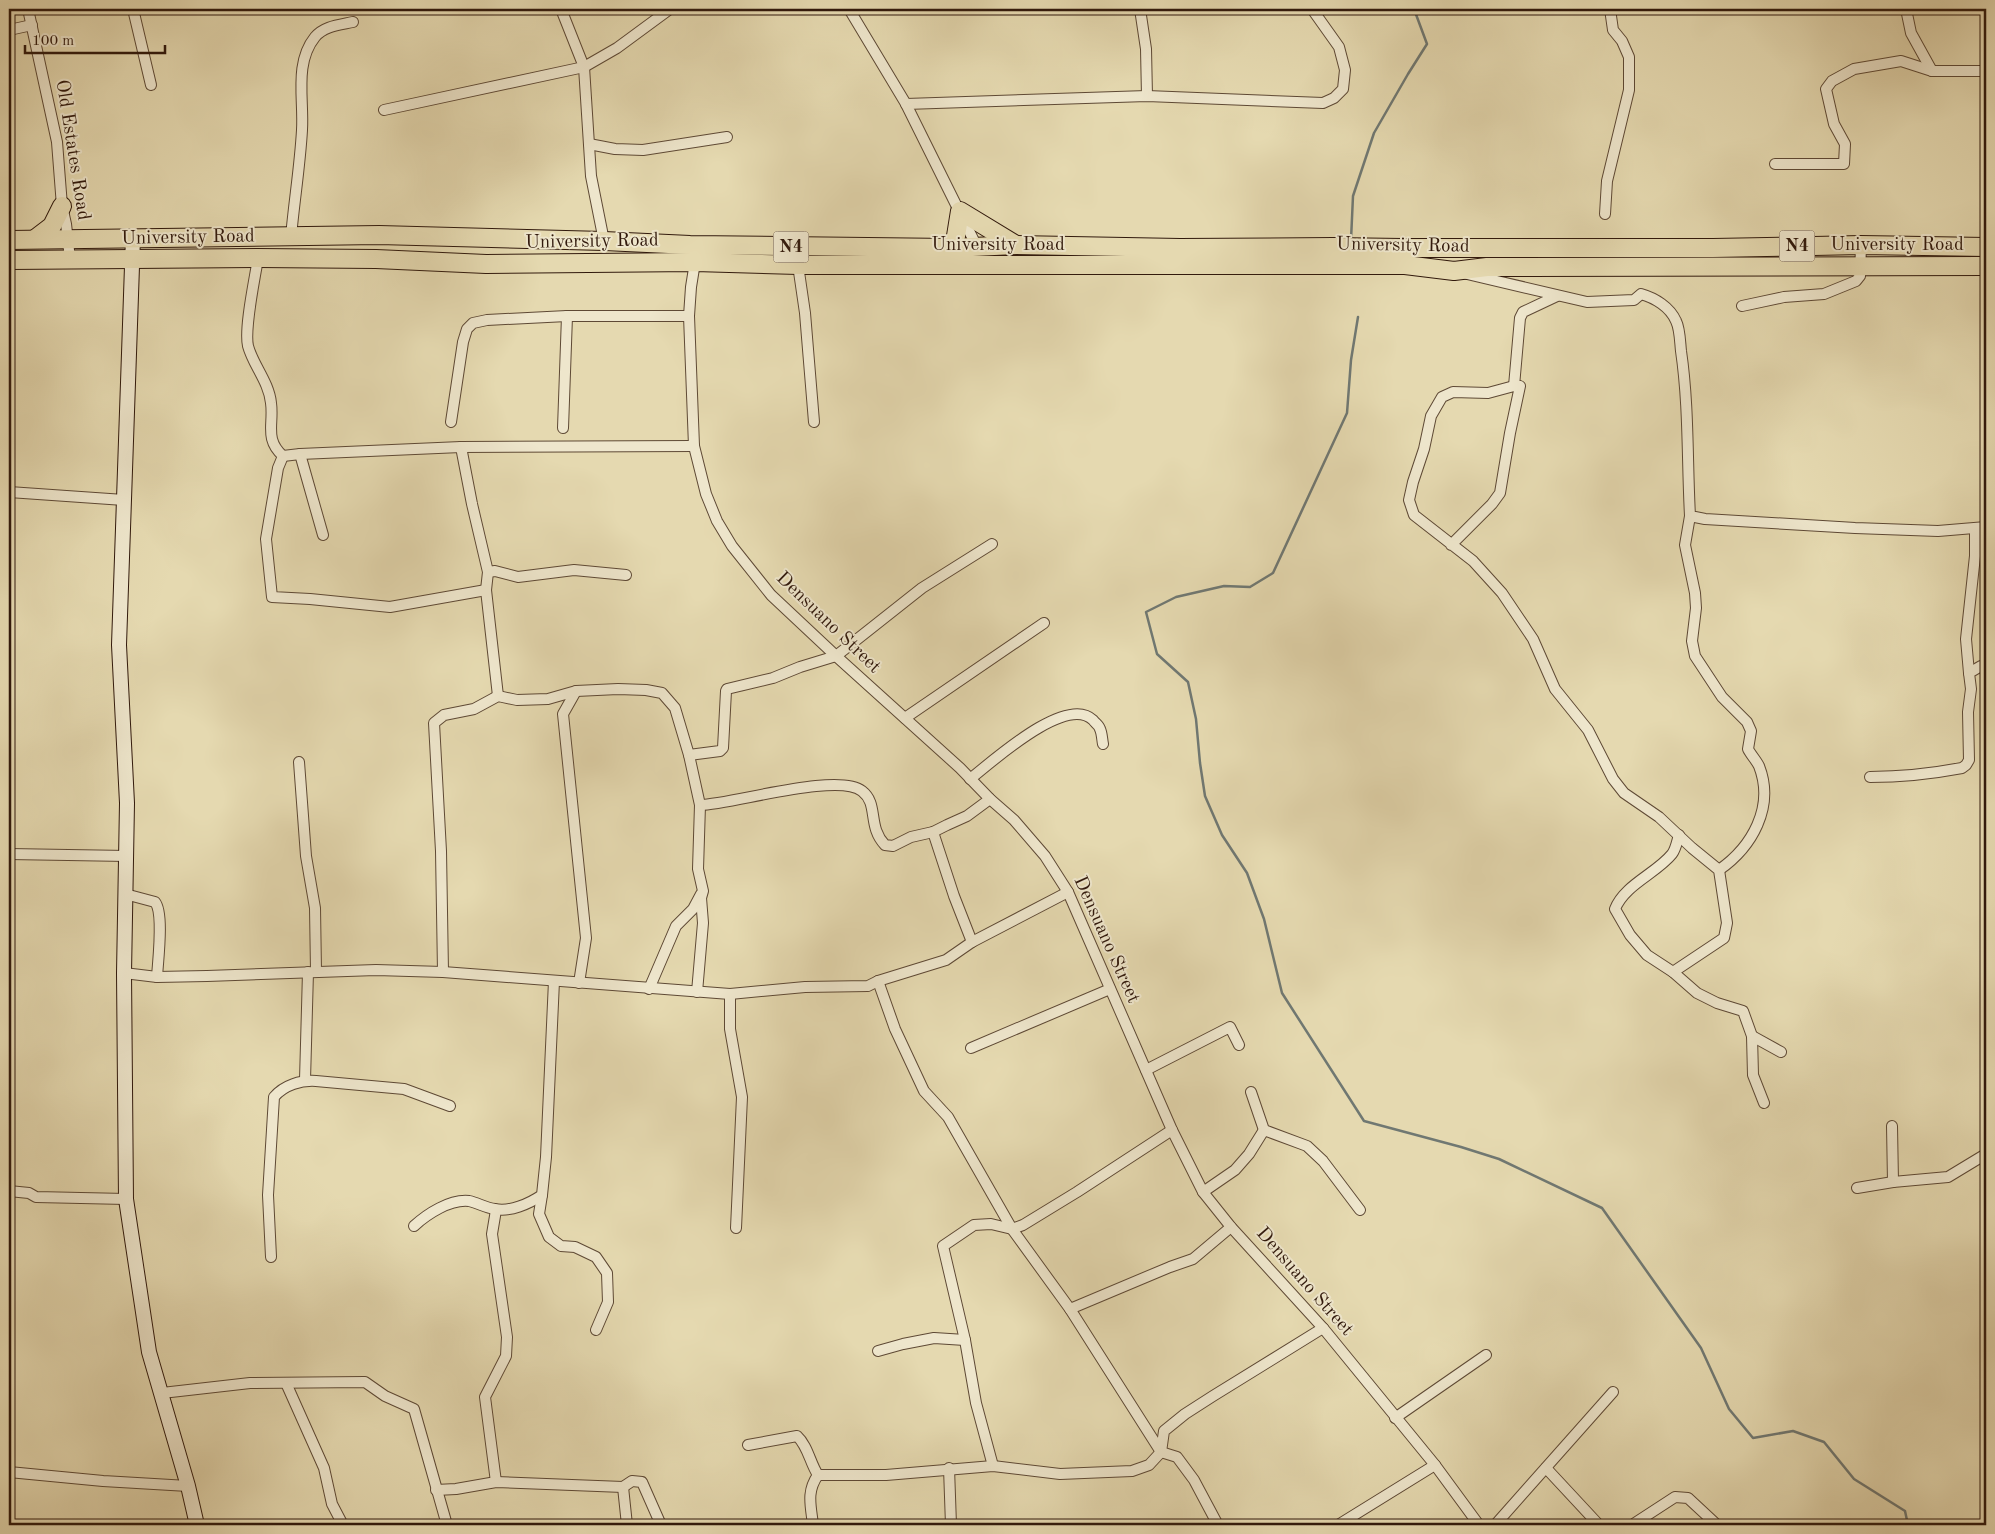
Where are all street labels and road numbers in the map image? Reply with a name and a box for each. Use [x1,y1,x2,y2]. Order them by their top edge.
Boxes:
street label: Old Estates Road [51,78,93,222]
street label: University Road [121,227,255,249]
road number: N4 [1780,230,1814,262]
street label: University Road [525,231,659,253]
road number: N4 [774,232,808,262]
street label: University Road [1336,235,1470,257]
street label: University Road [931,236,1065,255]
street label: University Road [1830,236,1964,255]
street label: Densuano Street [772,569,884,677]
street label: Densuano Street [1069,874,1143,1006]
street label: Densuano Street [1252,1224,1356,1340]

